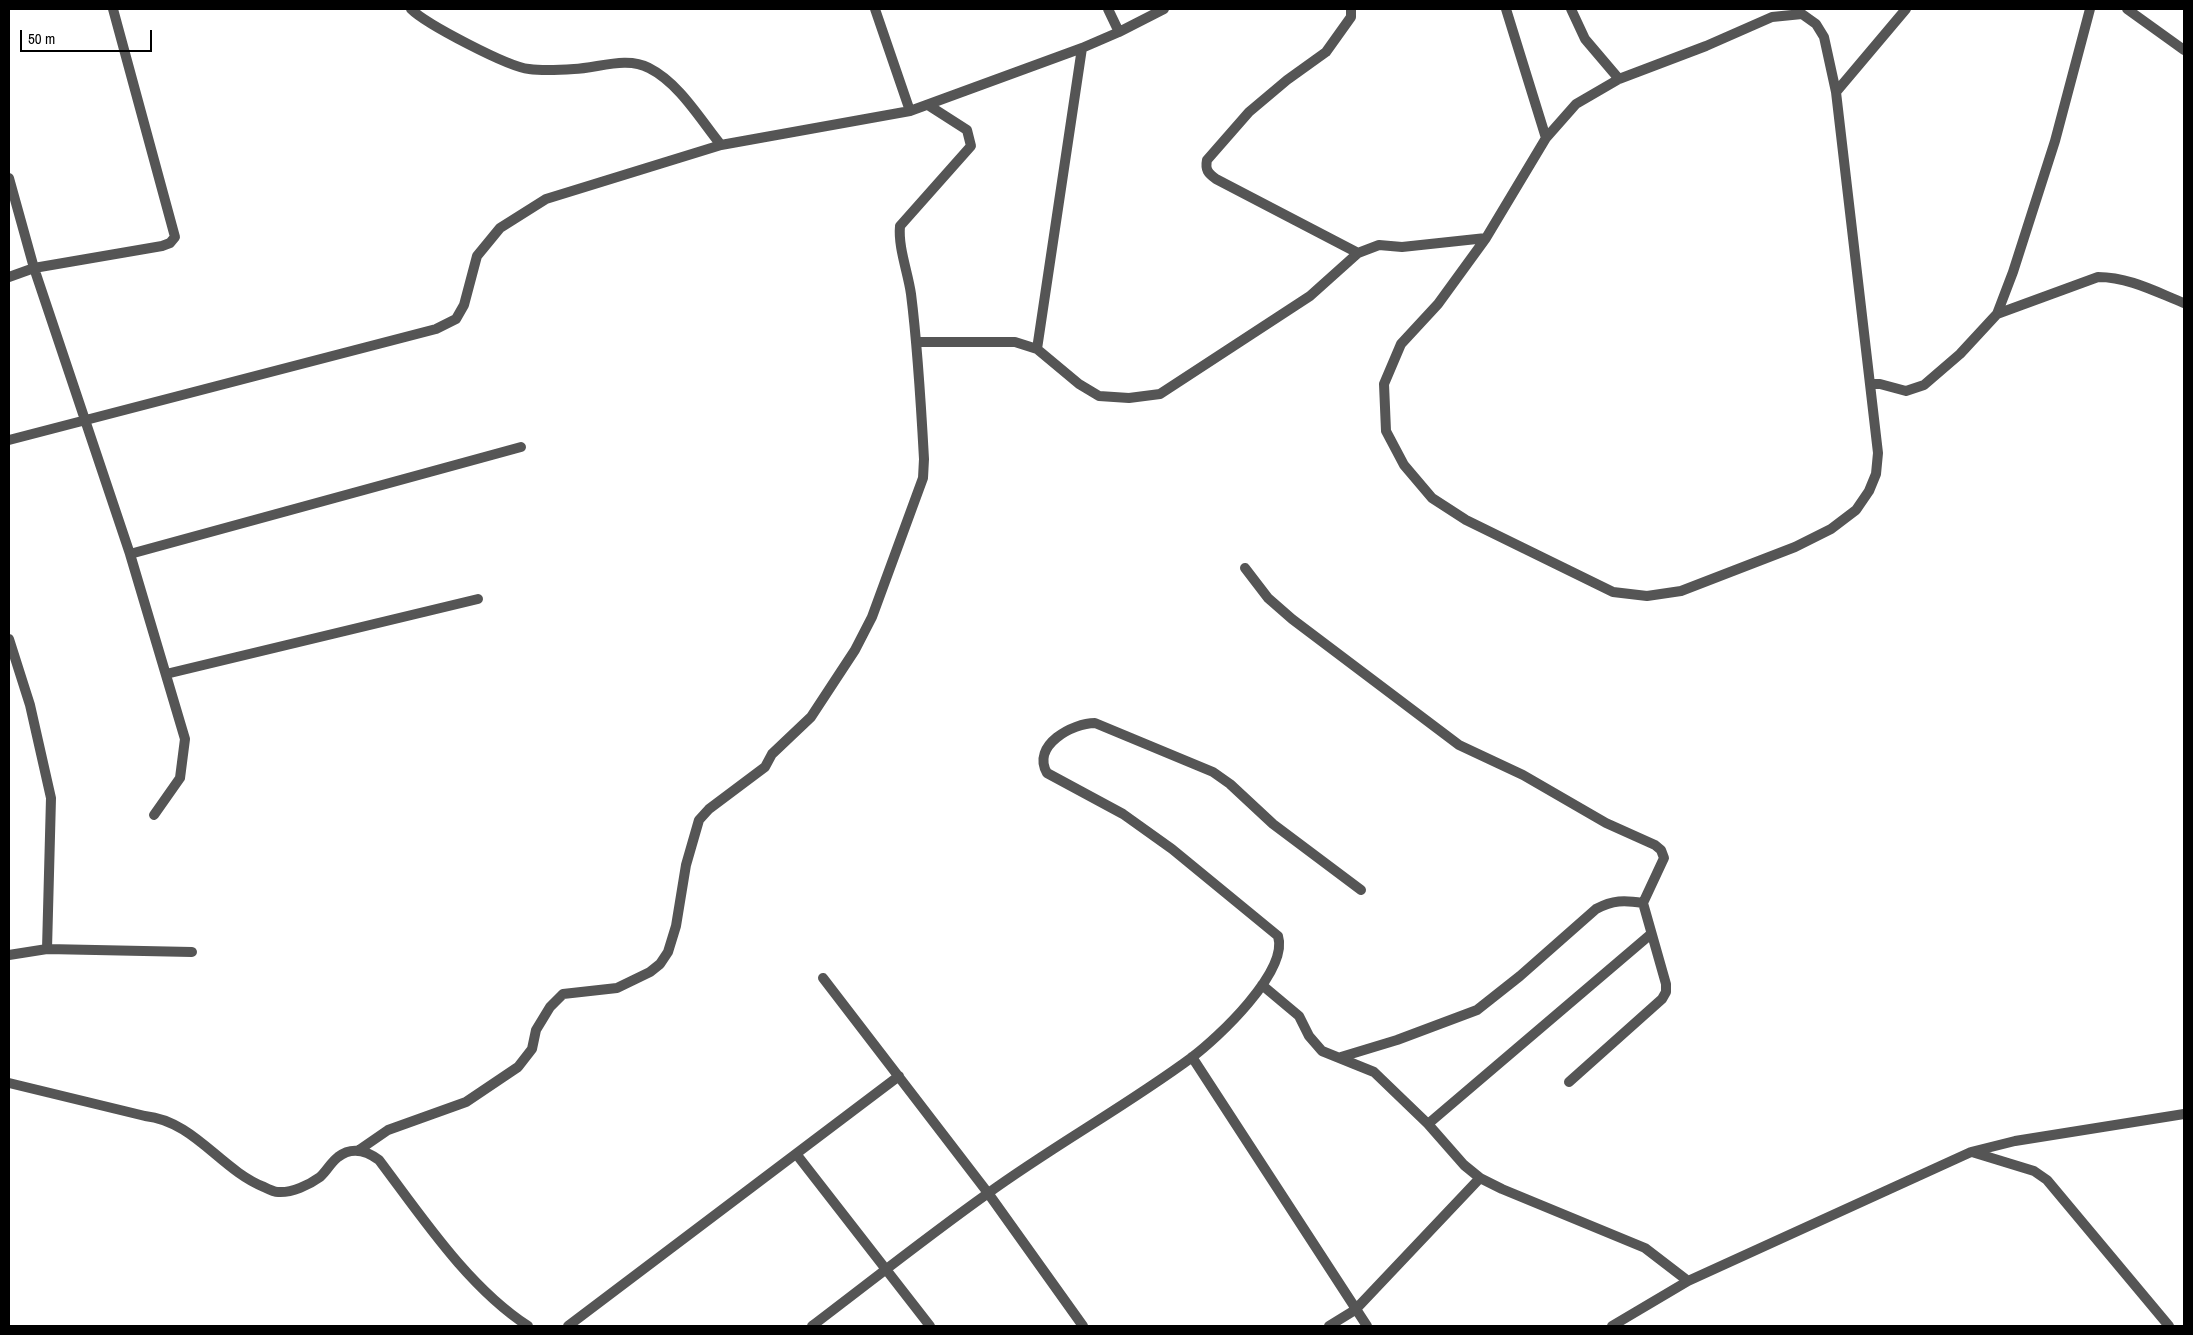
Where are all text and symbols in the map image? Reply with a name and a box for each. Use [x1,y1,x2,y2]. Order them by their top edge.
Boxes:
scale bar [22,20,155,52]
text: 50 m [28,28,55,49]

